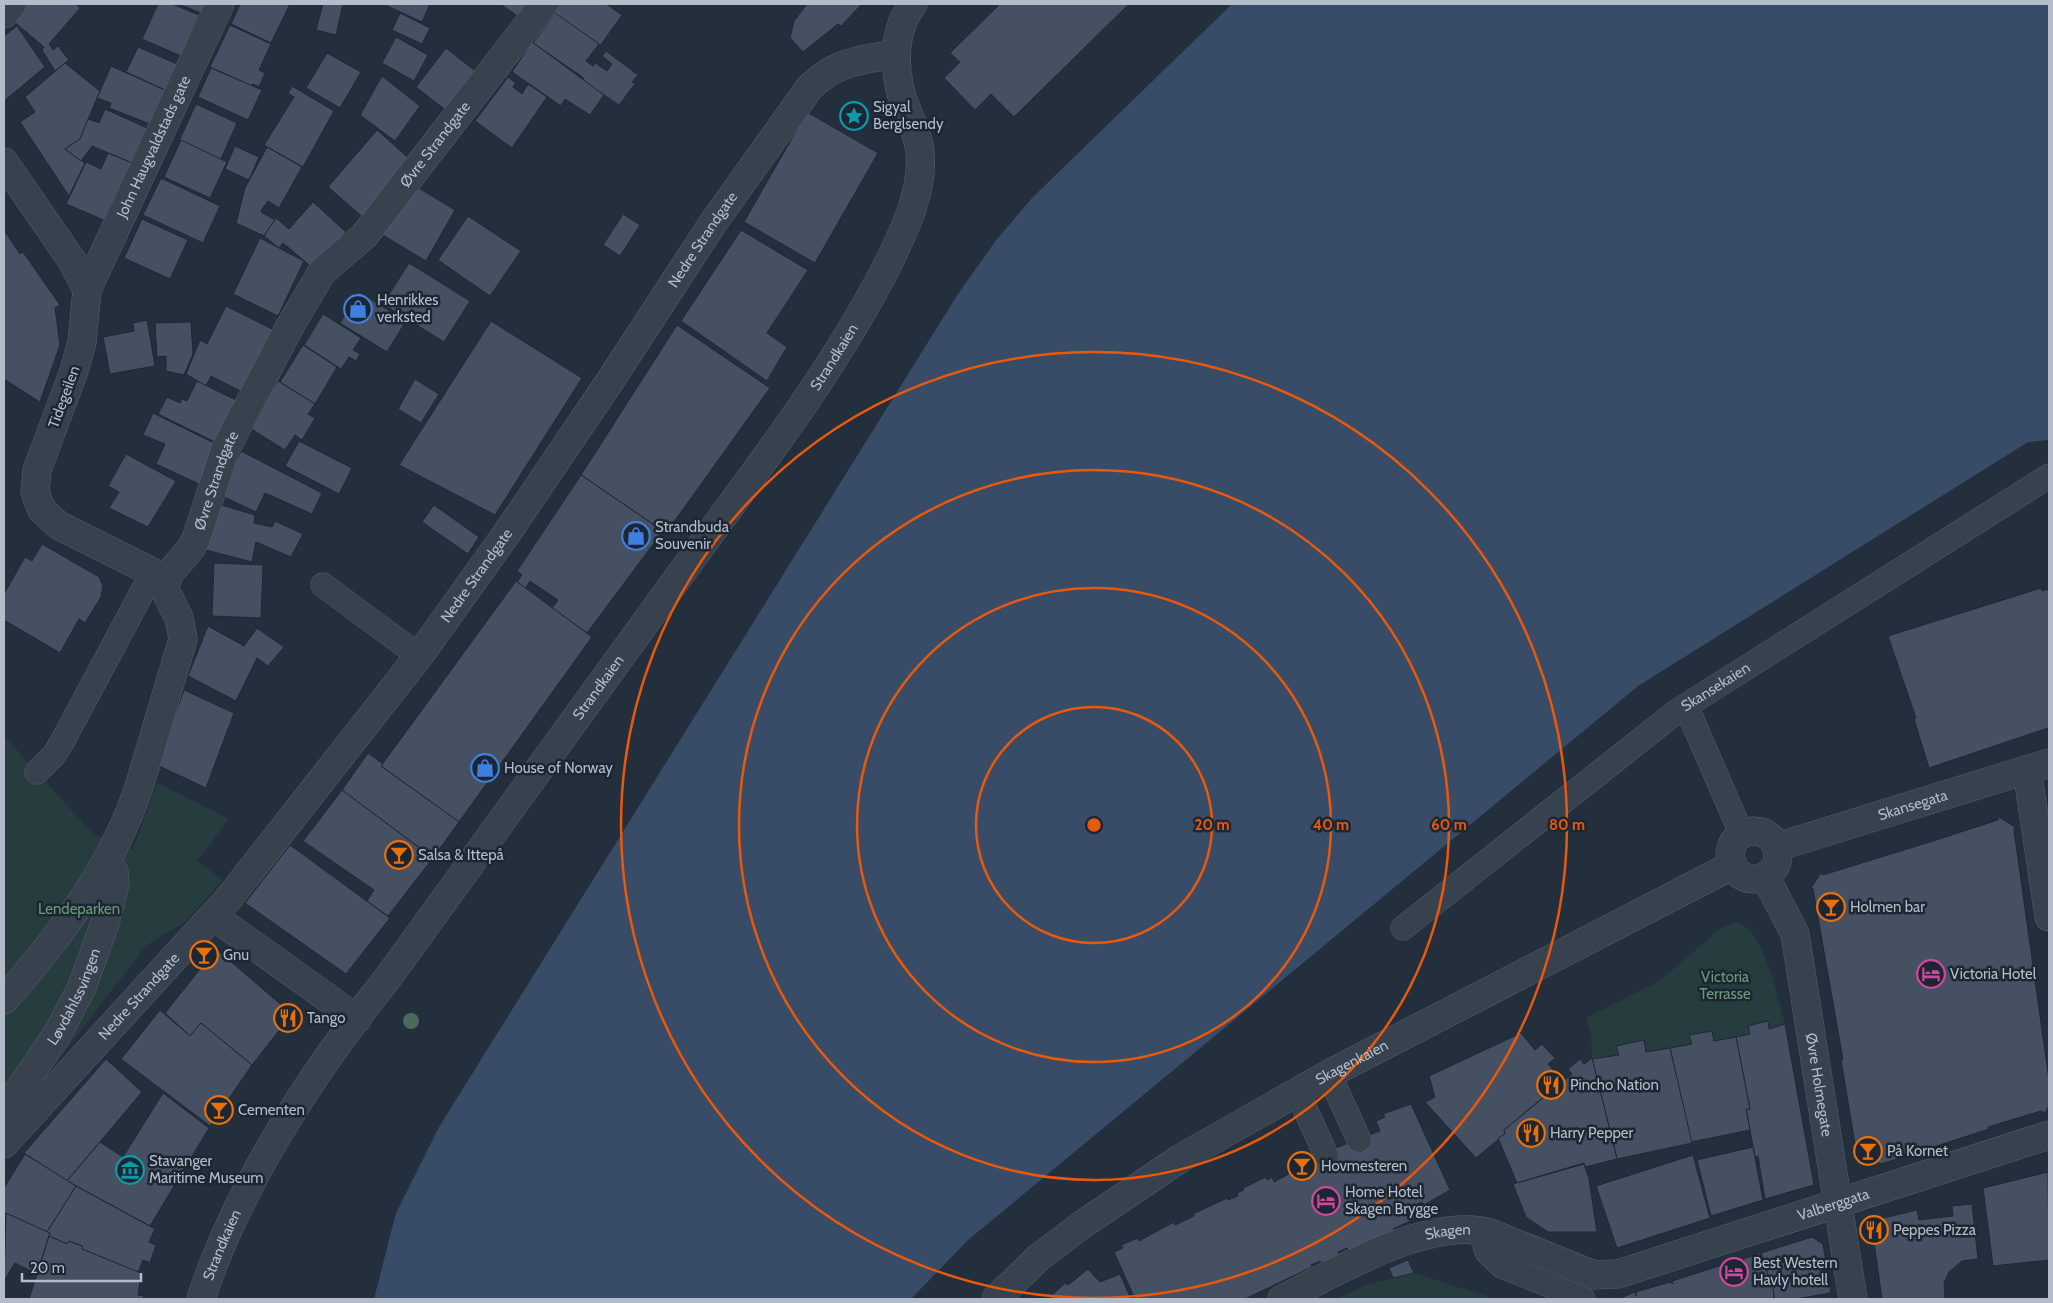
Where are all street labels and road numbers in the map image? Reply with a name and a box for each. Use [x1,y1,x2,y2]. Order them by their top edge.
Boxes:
street label: John Haugvaldstads gate [112,73,195,222]
street label: Øvre Strandgate [396,98,474,191]
street label: Nedre Strandgate [664,188,742,291]
street label: Strandkaien [806,321,862,394]
street label: Tidegeilen [44,363,84,431]
street label: Øvre Strandgate [190,428,242,533]
street label: Nedre Strandgate [437,525,516,626]
street label: Strandkaien [569,652,628,723]
street label: Skansekaien [1678,658,1753,715]
street label: Skansegata [1876,786,1950,824]
street label: Løvdahlssvingen [44,946,104,1048]
street label: Nedre Strandgate [95,949,183,1044]
street label: Øvre Holmegate [1802,1032,1836,1138]
street label: Skagenkaien [1312,1036,1391,1089]
street label: Valberggata [1795,1184,1872,1225]
street label: Strandkaien [199,1207,245,1283]
street label: Skagen [1423,1221,1471,1244]

